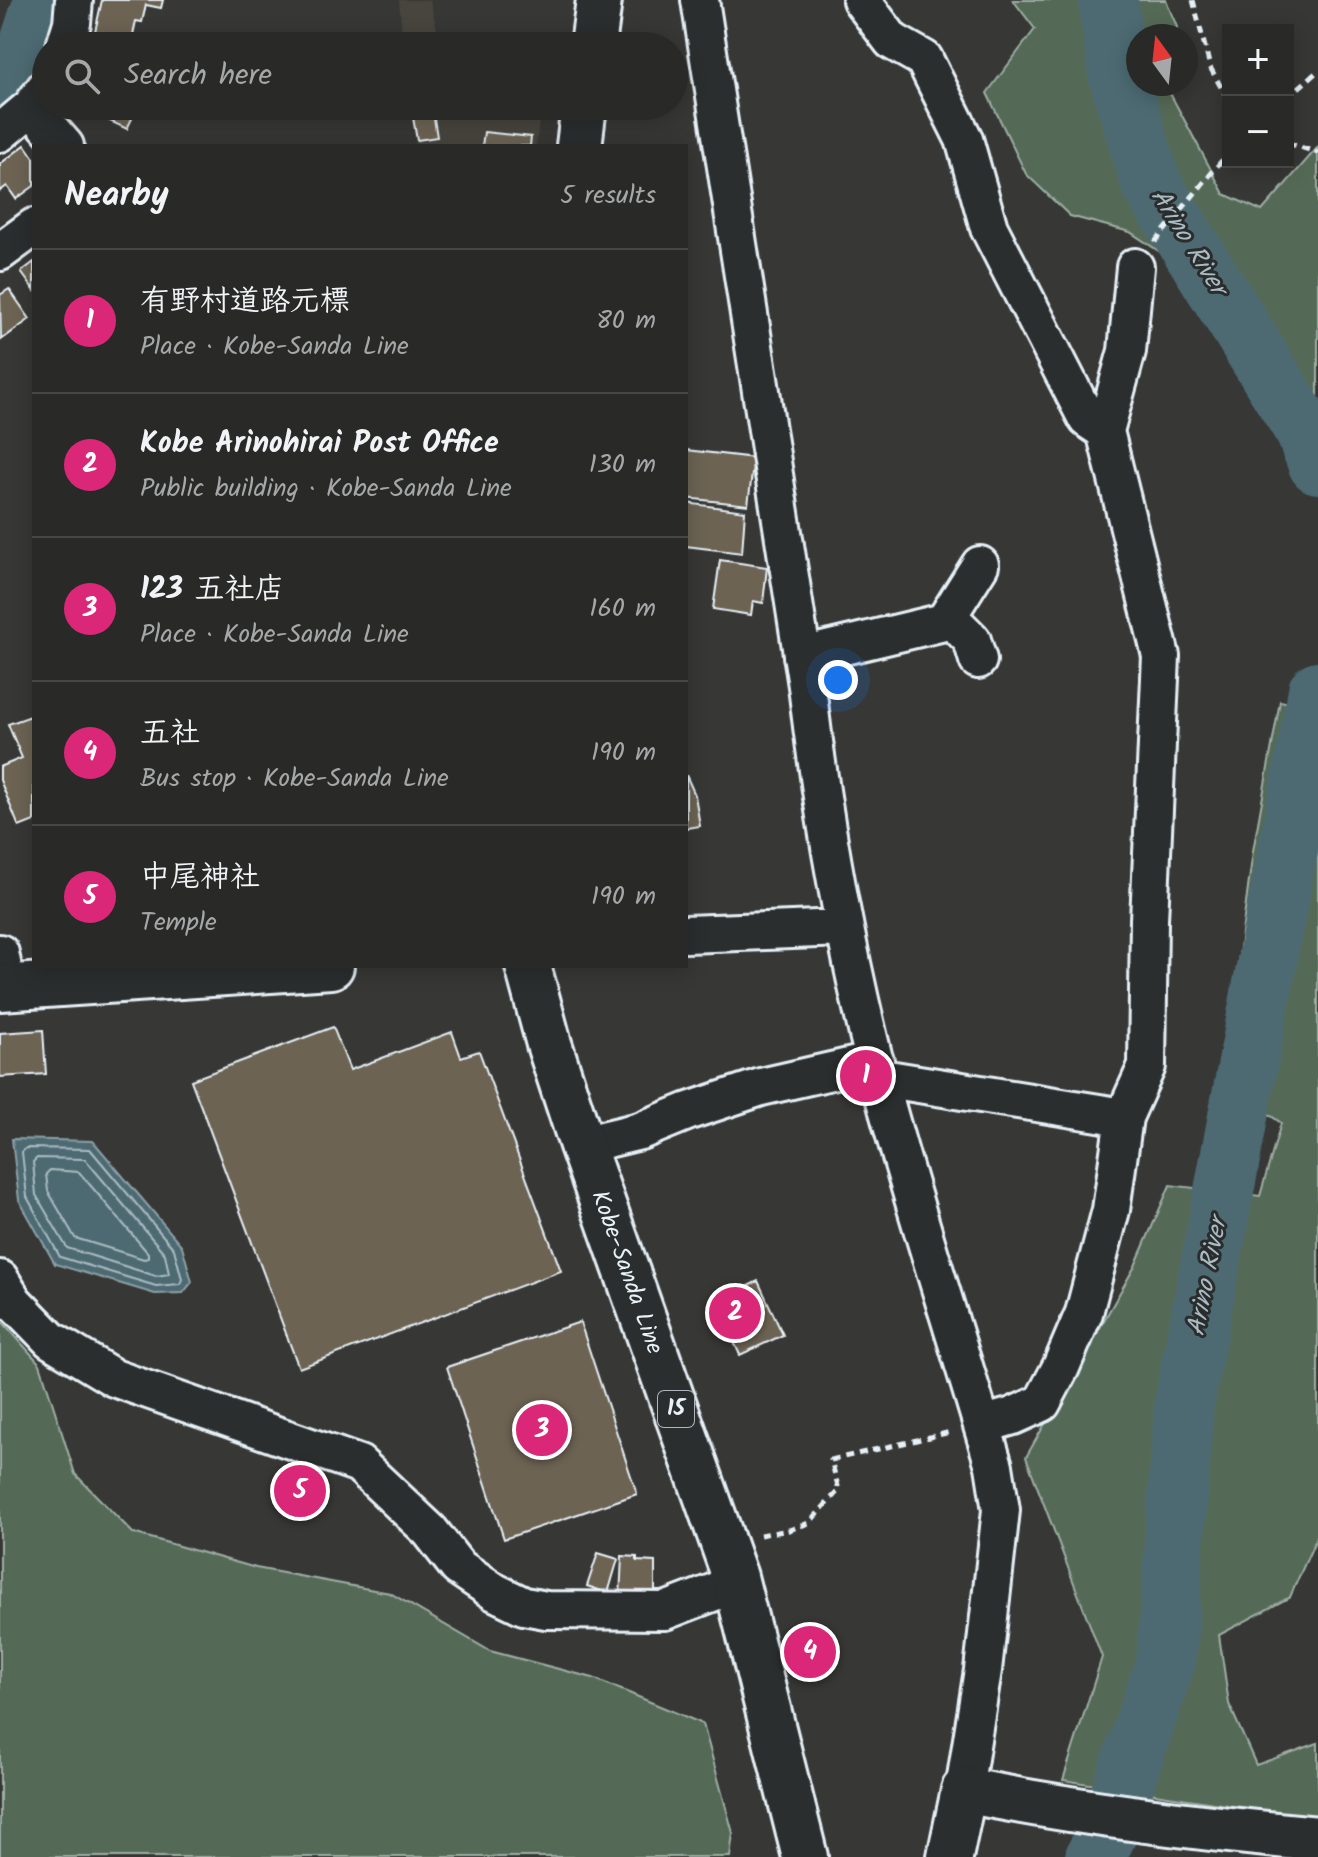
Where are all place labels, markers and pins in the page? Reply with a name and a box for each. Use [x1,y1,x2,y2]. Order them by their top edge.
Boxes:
pin: 1 [840,1046,892,1106]
pin: 2 [709,1283,761,1343]
pin: 3 [516,1400,568,1460]
pin: 5 [274,1461,326,1521]
pin: 4 [784,1622,836,1682]

